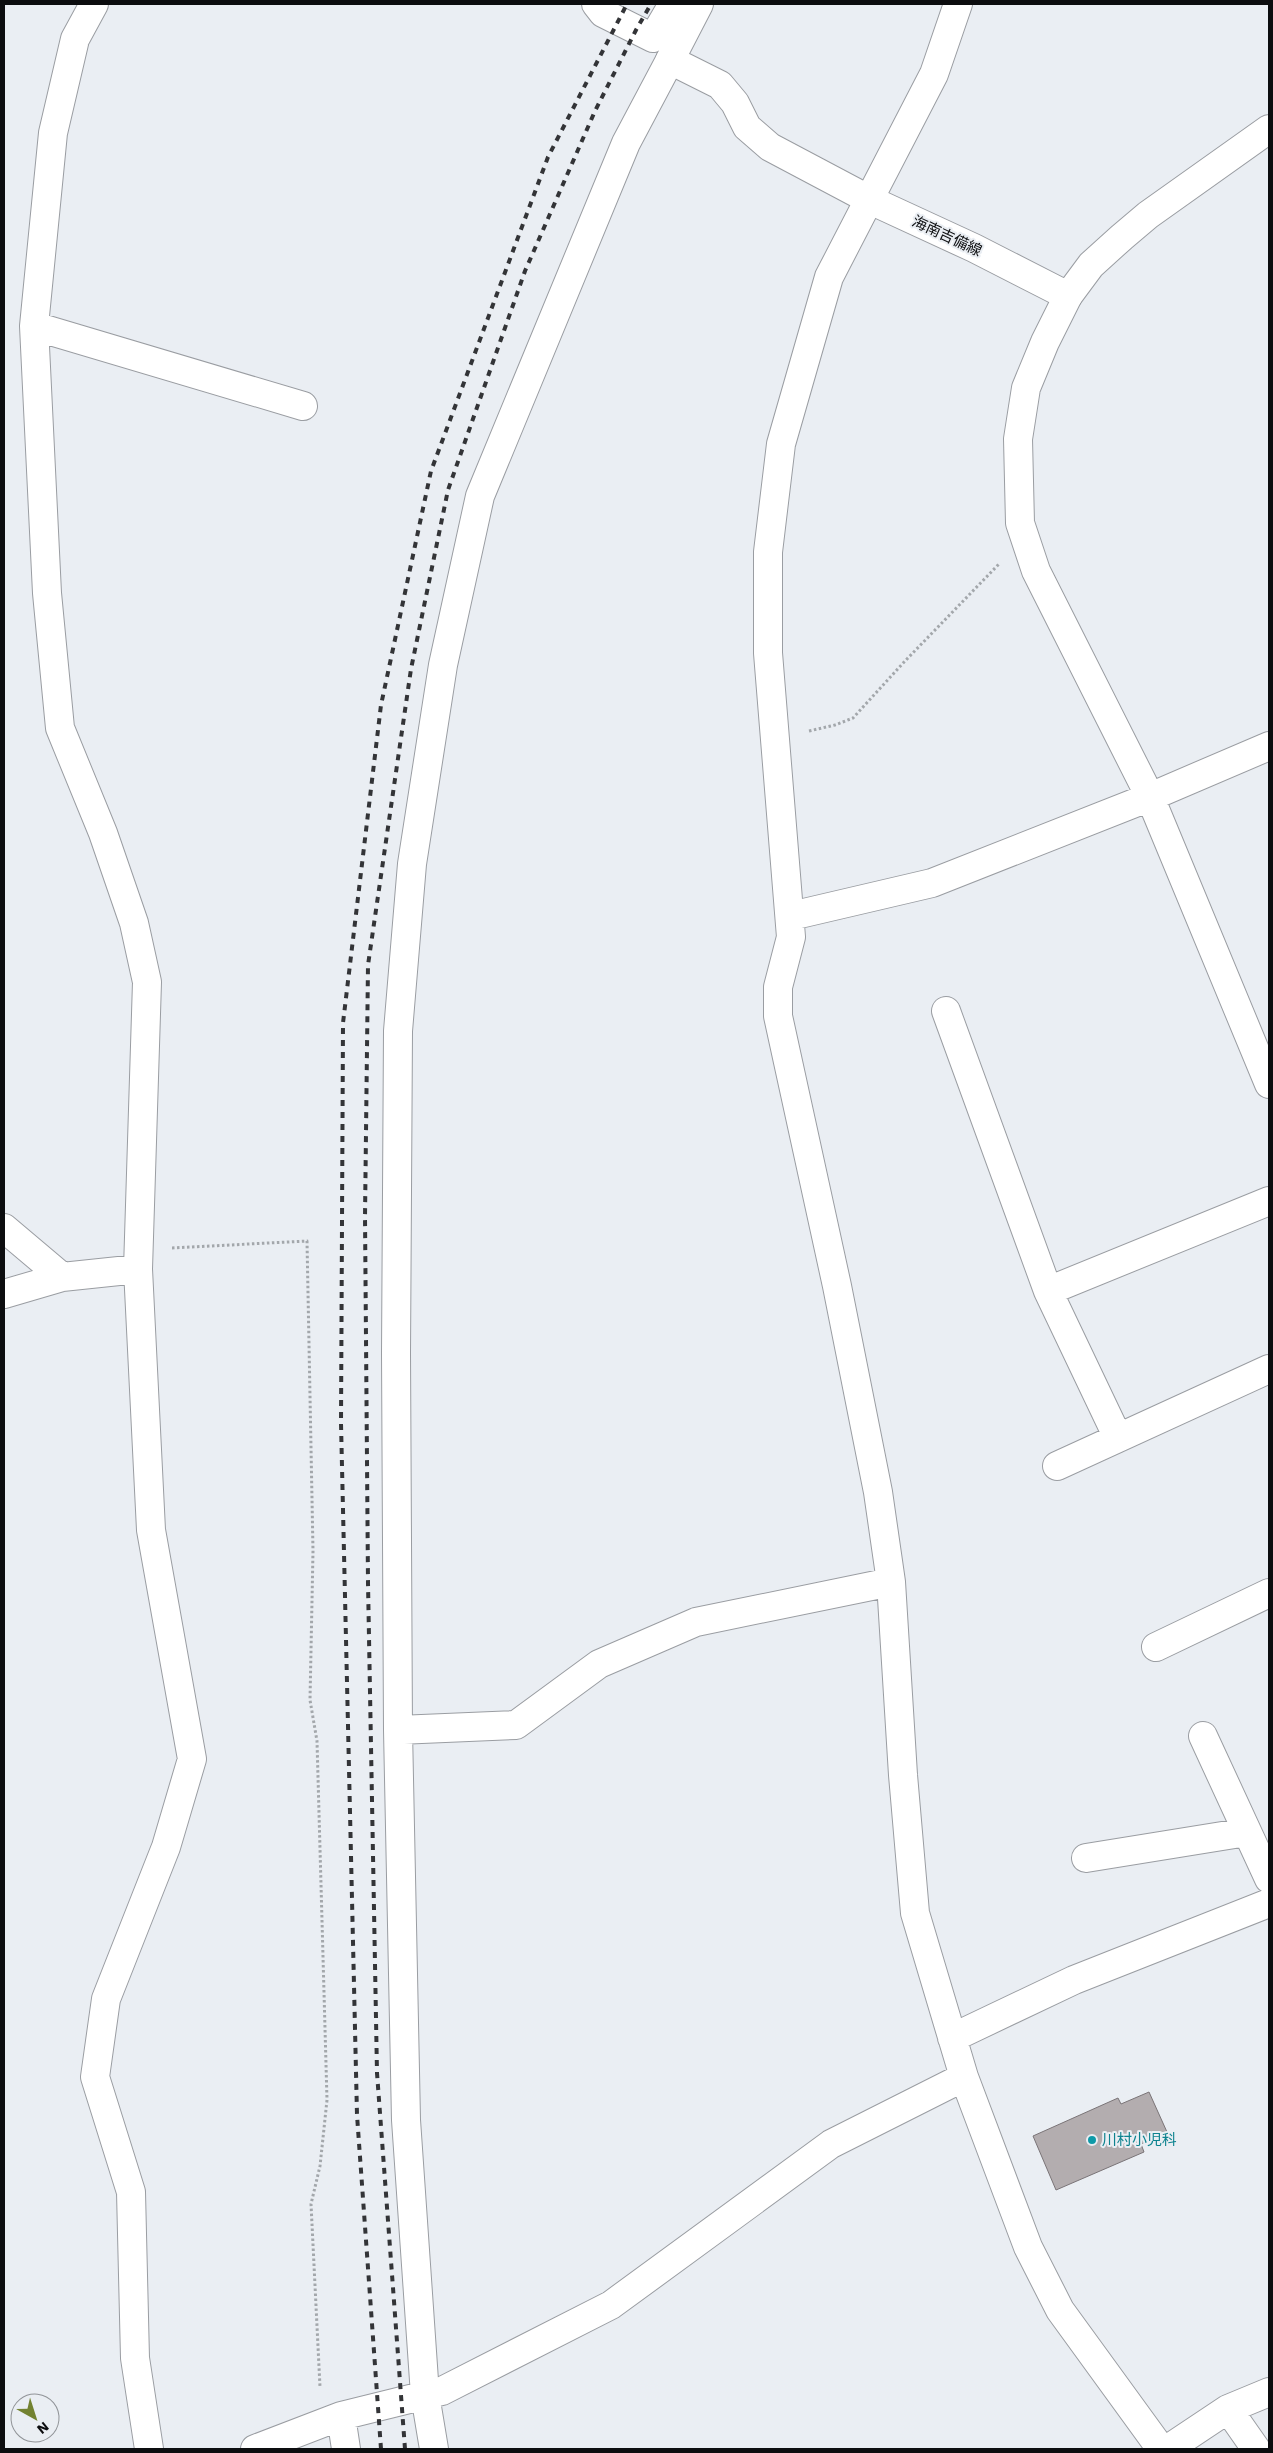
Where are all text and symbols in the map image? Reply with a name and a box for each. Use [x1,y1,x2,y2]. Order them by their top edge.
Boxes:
street label: 海南吉備線 [909,212,985,260]
place label: 川村小児科 [1102,2131,1177,2149]
marker: 川村小児科 [1086,2134,1098,2146]
north arrow [10,2393,60,2443]
text: N [34,2419,52,2438]

